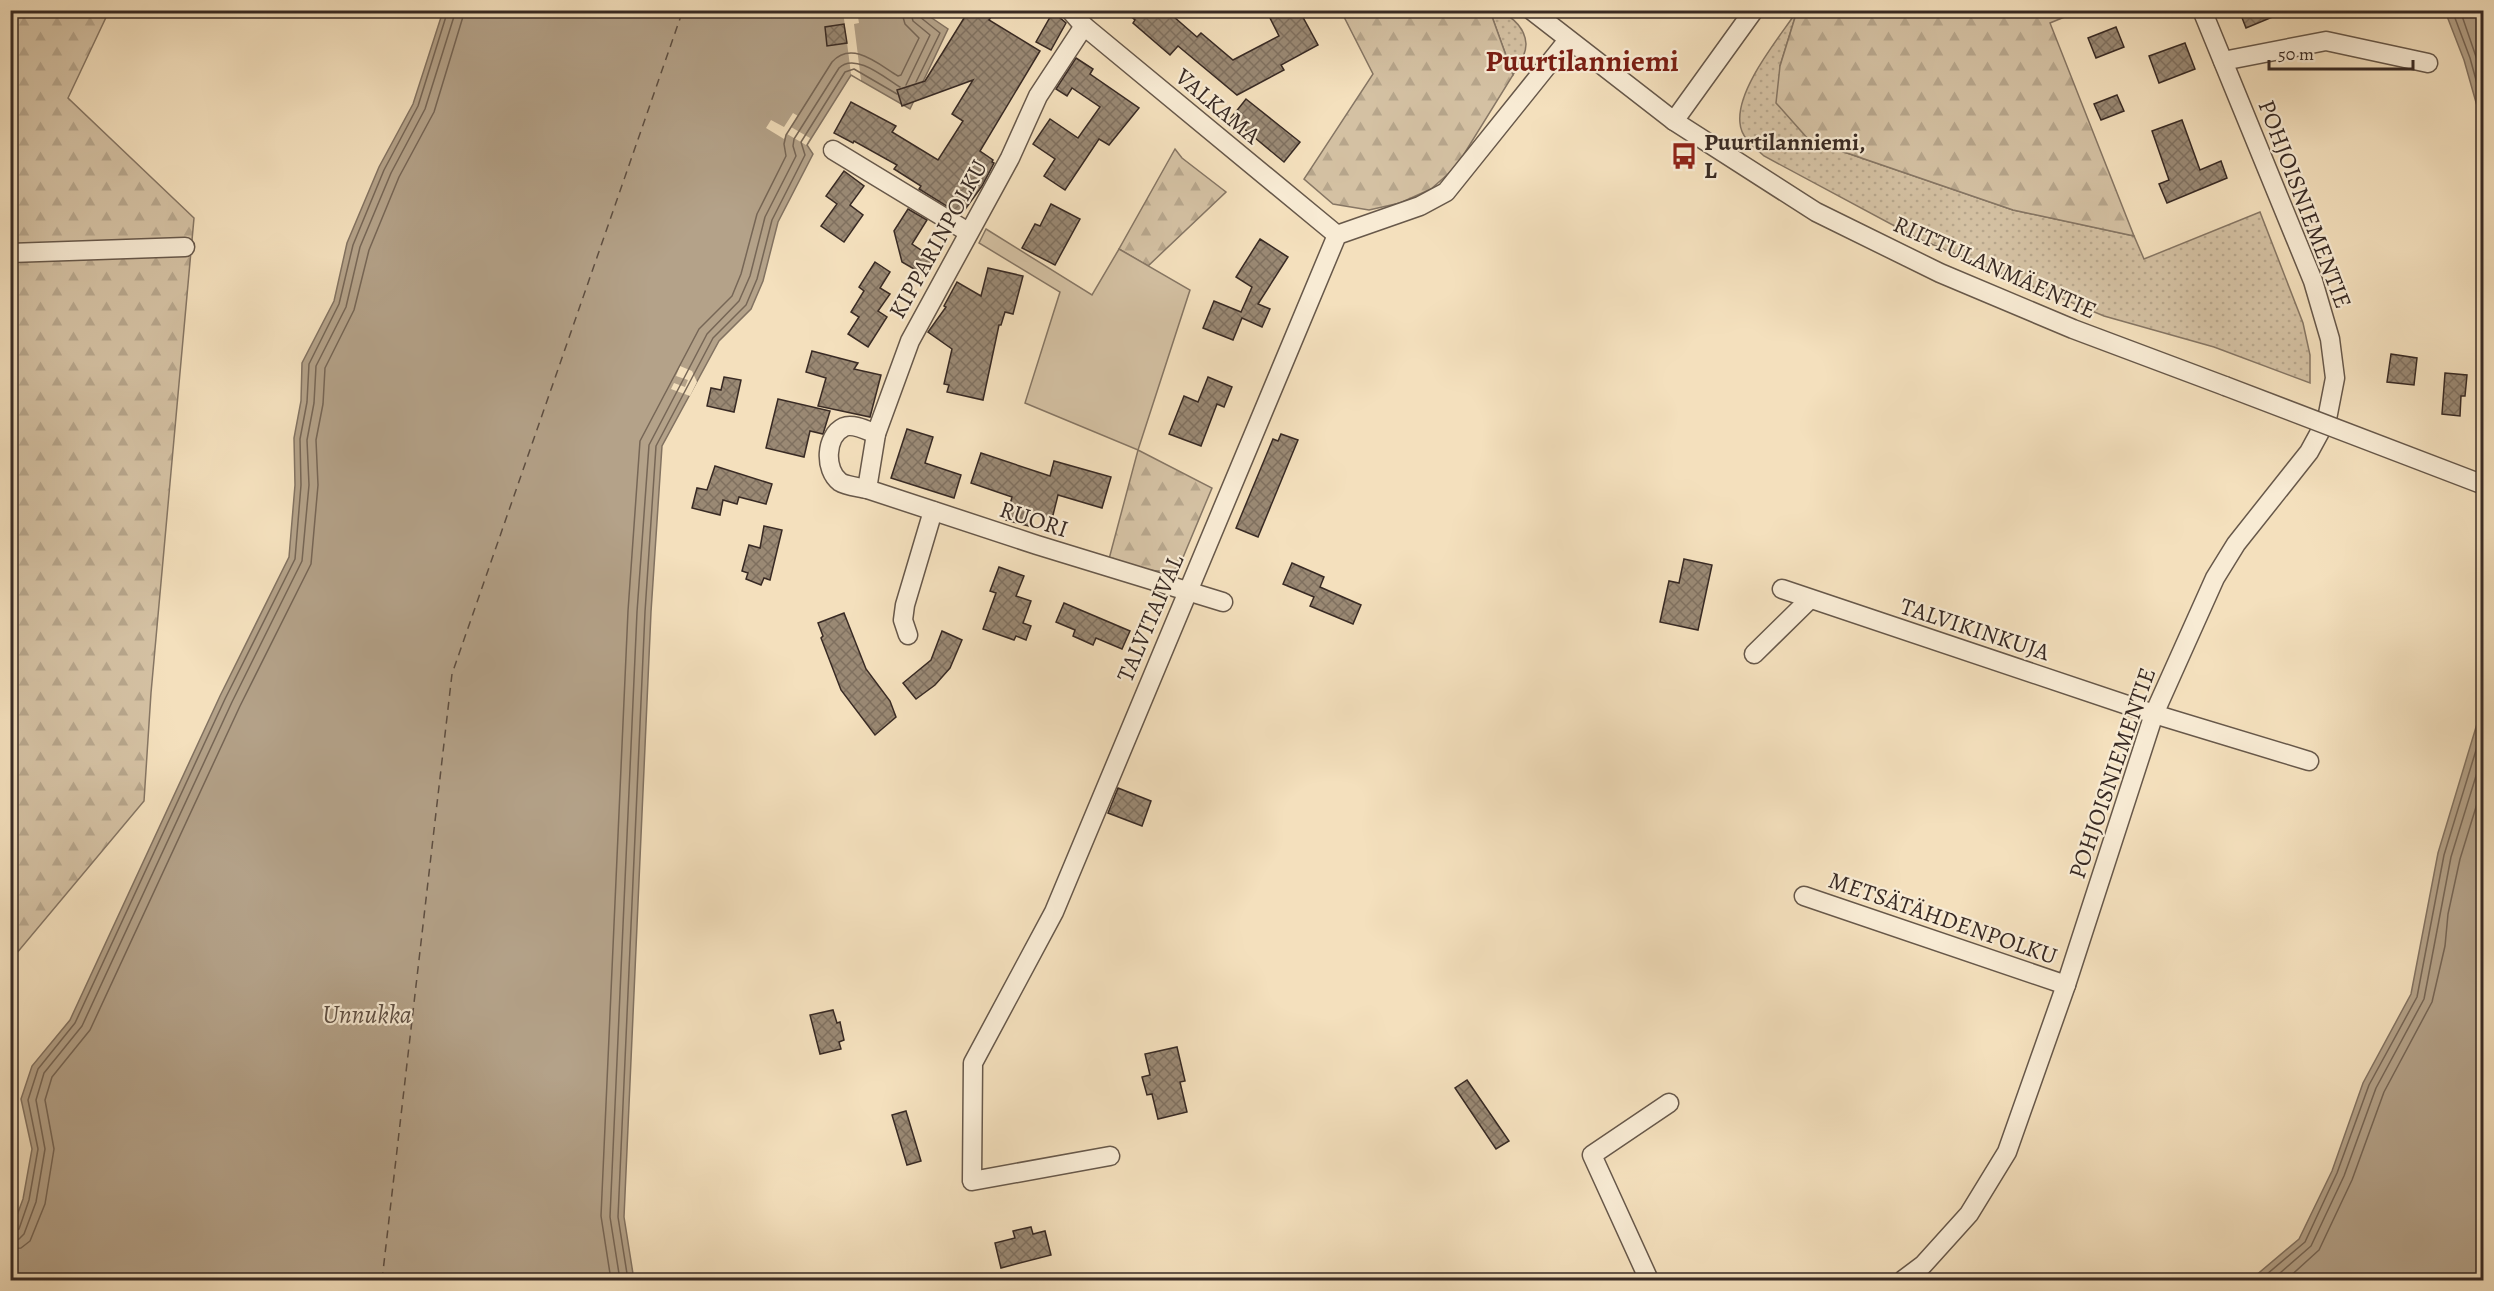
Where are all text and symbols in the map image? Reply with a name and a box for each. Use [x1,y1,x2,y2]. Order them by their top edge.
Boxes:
scale bar [2269,33,2413,71]
district label: Puurtilanniemi [1485,41,1679,81]
text: 50 m [2278,42,2314,66]
street label: VALKAMA [1168,60,1268,152]
street label: POHJOISNIEMENTIE [2250,95,2360,313]
place label: Puurtilanniemi, L [1704,126,1865,186]
bus stop icon: Puurtilanniemi, L [1669,141,1699,171]
street label: KIPPARINPOLKU [881,154,995,324]
street label: RIITTULANMÄENTIE [1888,208,2102,326]
street label: RUORI [996,493,1072,545]
street label: TALVITAIVAL [1109,549,1192,687]
street label: TALVIKINKUJA [1896,590,2055,668]
street label: POHJOISNIEMENTIE [2061,663,2163,883]
street label: METSÄTÄHDENPOLKU [1825,864,2061,972]
water label: Unnukka [322,997,412,1032]

